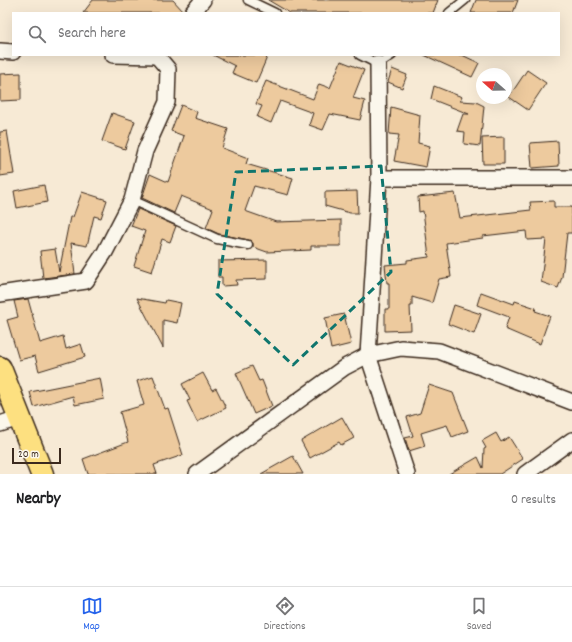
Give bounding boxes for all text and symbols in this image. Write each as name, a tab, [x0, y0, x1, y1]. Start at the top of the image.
search box	[12, 12, 560, 56]
icon: search	[26, 23, 48, 45]
text: Search here	[58, 23, 126, 45]
north arrow	[476, 68, 512, 104]
scale bar	[12, 446, 61, 465]
text: 20 m	[18, 447, 39, 463]
text: Nearby	[16, 488, 60, 512]
text: 0 results	[511, 491, 556, 510]
tab: Map	[81, 595, 103, 635]
tab: Directions	[264, 595, 306, 635]
tab: Saved	[467, 595, 491, 635]

